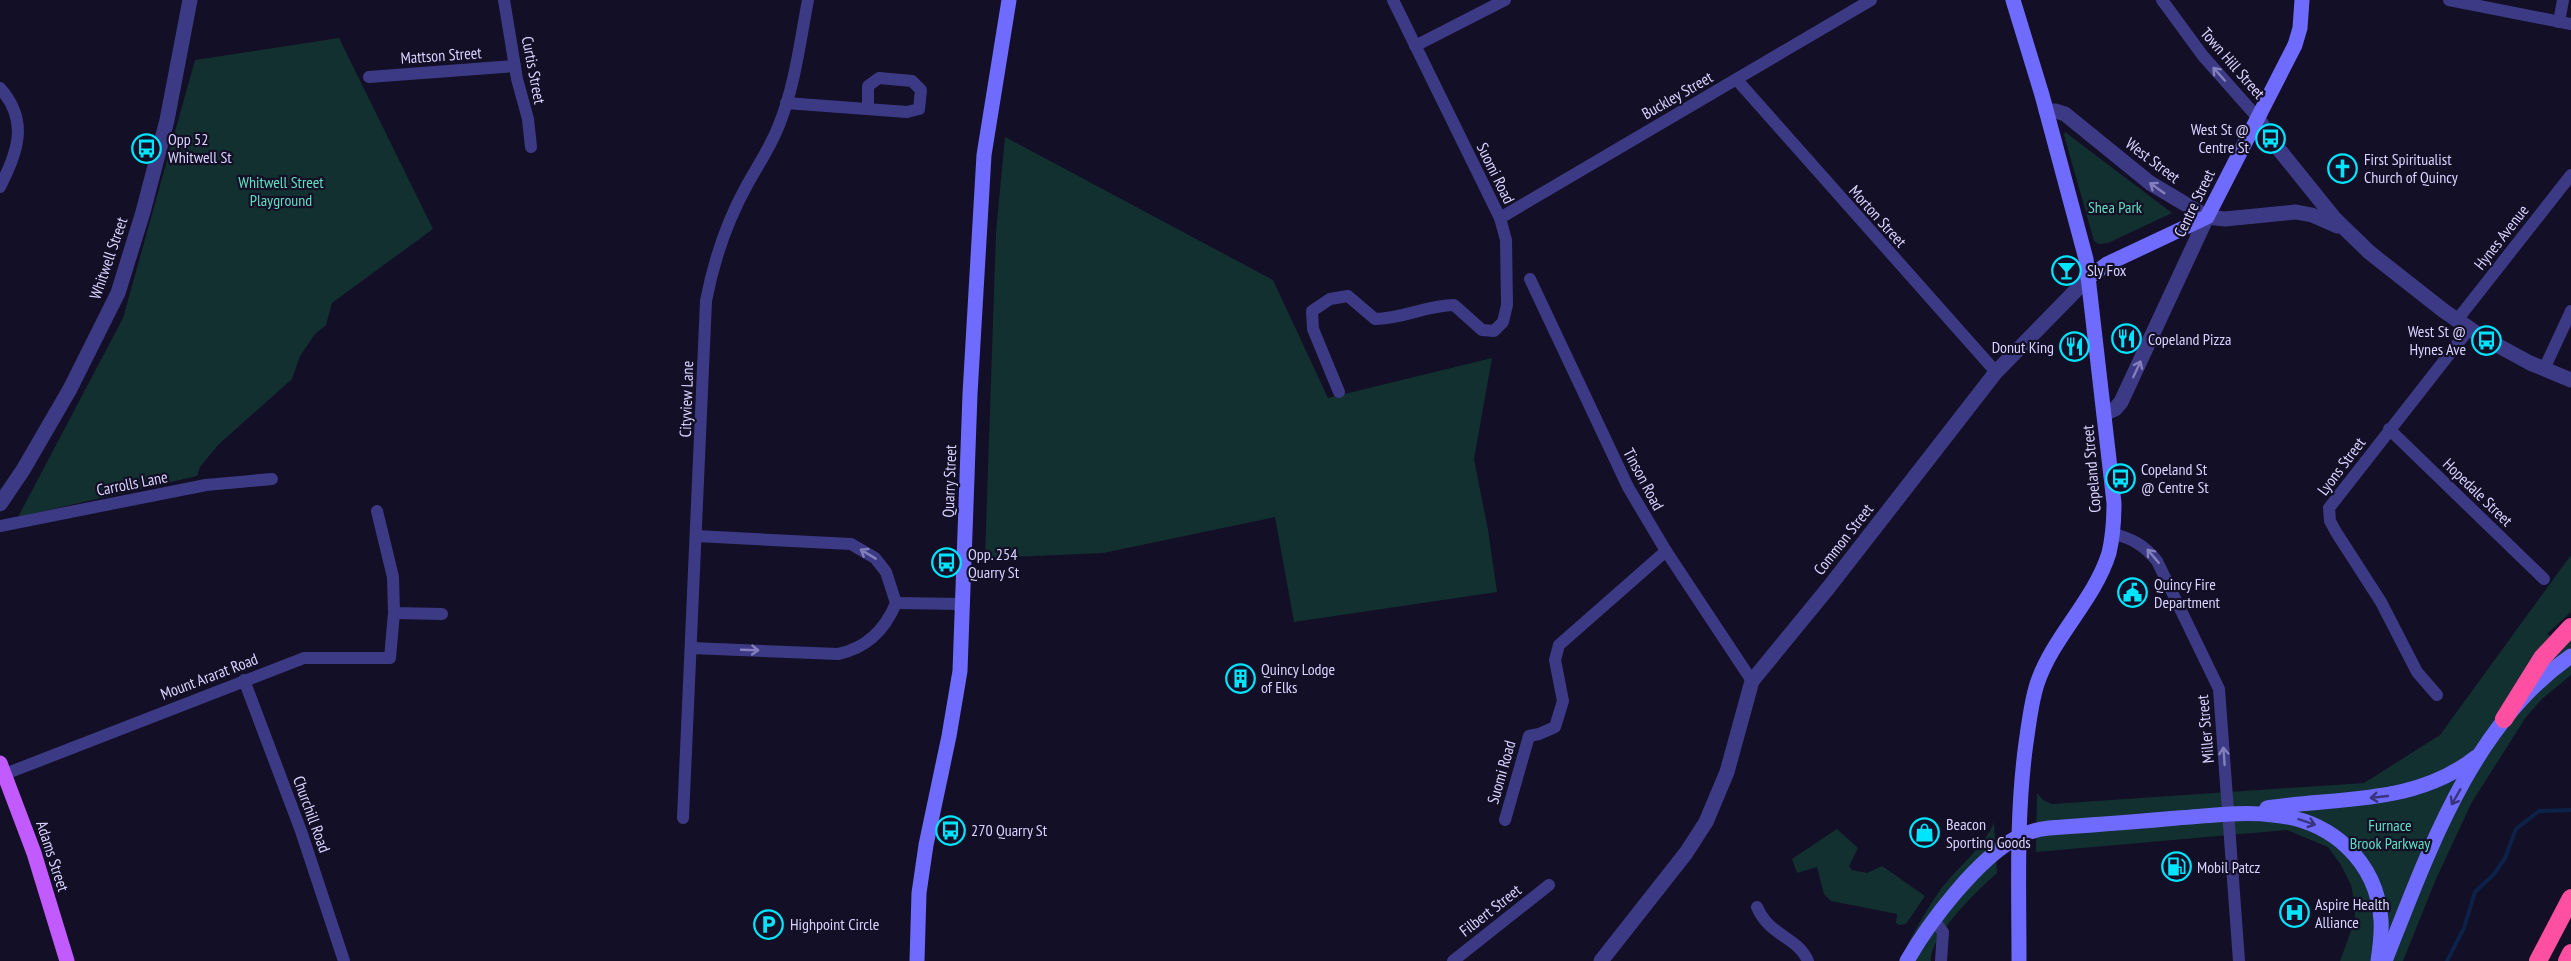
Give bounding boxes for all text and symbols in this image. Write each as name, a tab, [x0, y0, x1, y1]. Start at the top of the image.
street label: Town Hill Street	[2197, 23, 2270, 103]
street label: Curtis Street	[518, 34, 550, 106]
street label: Mattson Street	[400, 42, 483, 68]
street label: Buckley Street	[1638, 66, 1717, 123]
one-way arrow	[2212, 67, 2226, 82]
place label: West St @ Centre St	[2191, 119, 2250, 157]
bus stop icon: West St @ Centre St	[2254, 122, 2286, 154]
place label: Opp 52 Whitwell St	[168, 129, 232, 167]
bus stop icon: Opp 52 Whitwell St	[131, 132, 163, 164]
street label: West Street	[2122, 133, 2185, 187]
street label: Suomi Road	[1473, 139, 1519, 207]
place label: First Spiritualist Church of Quincy	[2364, 149, 2458, 187]
church icon: First Spiritualist Church of Quincy	[2327, 152, 2359, 184]
street label: Centre Street	[2169, 166, 2219, 240]
park label: Whitwell Street Playground	[238, 172, 324, 210]
street label: Morton Street	[1845, 181, 1911, 252]
one-way arrow	[2149, 182, 2165, 194]
park label: Shea Park	[2088, 197, 2143, 217]
street label: Hynes Avenue	[2469, 200, 2533, 274]
street label: Whitwell Street	[85, 214, 132, 302]
bar icon: Sly Fox	[2050, 254, 2082, 286]
place label: Sly Fox	[2087, 260, 2127, 280]
place label: West St @ Hynes Ave	[2408, 321, 2466, 359]
restaurant icon: Copeland Pizza	[2111, 323, 2143, 355]
bus stop icon: West St @ Hynes Ave	[2471, 324, 2503, 356]
place label: Copeland Pizza	[2148, 329, 2231, 349]
restaurant icon: Donut King	[2059, 331, 2091, 363]
place label: Donut King	[1992, 337, 2054, 357]
street label: Cityview Lane	[675, 360, 697, 438]
one-way arrow	[2131, 360, 2143, 378]
street label: Copeland Street	[2077, 424, 2105, 514]
street label: Lyons Street	[2313, 433, 2370, 499]
street label: Quarry Street	[938, 444, 960, 518]
street label: Tinson Road	[1619, 444, 1669, 514]
street label: Hopedale Street	[2439, 454, 2517, 531]
place label: Copeland St @ Centre St	[2141, 459, 2209, 497]
bus stop icon: Copeland St @ Centre St	[2104, 462, 2136, 494]
street label: Carrolls Lane	[95, 466, 169, 500]
street label: Common Street	[1809, 499, 1877, 579]
place label: Opp. 254 Quarry St	[968, 544, 1020, 582]
bus stop icon: Opp. 254 Quarry St	[931, 547, 963, 579]
one-way arrow	[860, 548, 877, 560]
one-way arrow	[2146, 549, 2159, 565]
place label: Quincy Fire Department	[2154, 574, 2221, 612]
public building icon: Quincy Fire Department	[2117, 577, 2149, 609]
one-way arrow	[739, 645, 759, 656]
street label: Mount Ararat Road	[157, 648, 261, 704]
place label: Quincy Lodge of Elks	[1261, 659, 1335, 697]
building icon: Quincy Lodge of Elks	[1224, 662, 1256, 694]
street label: Miller Street	[2192, 693, 2218, 764]
street label: Suomi Road	[1482, 738, 1520, 806]
one-way arrow	[2219, 747, 2230, 767]
street label: Churchill Road	[289, 773, 335, 855]
one-way arrow	[2450, 788, 2462, 805]
one-way arrow	[2369, 792, 2389, 803]
bus stop icon: 270 Quarry St	[934, 814, 966, 846]
place label: Beacon Sporting Goods	[1946, 814, 2031, 852]
park label: Furnace Brook Parkway	[2350, 815, 2430, 853]
shop icon: Beacon Sporting Goods	[1909, 817, 1941, 849]
one-way arrow	[2297, 817, 2316, 828]
street label: Adams Street	[32, 818, 74, 894]
place label: 270 Quarry St	[971, 820, 1048, 840]
fuel station icon: Mobil Patcz	[2160, 851, 2192, 883]
place label: Mobil Patcz	[2197, 857, 2261, 877]
street label: Filbert Street	[1455, 879, 1525, 940]
place label: Aspire Health Alliance	[2315, 894, 2390, 932]
hospital icon: Aspire Health Alliance	[2278, 897, 2310, 929]
parking icon: Highpoint Circle	[753, 908, 785, 940]
place label: Highpoint Circle	[790, 914, 879, 934]

